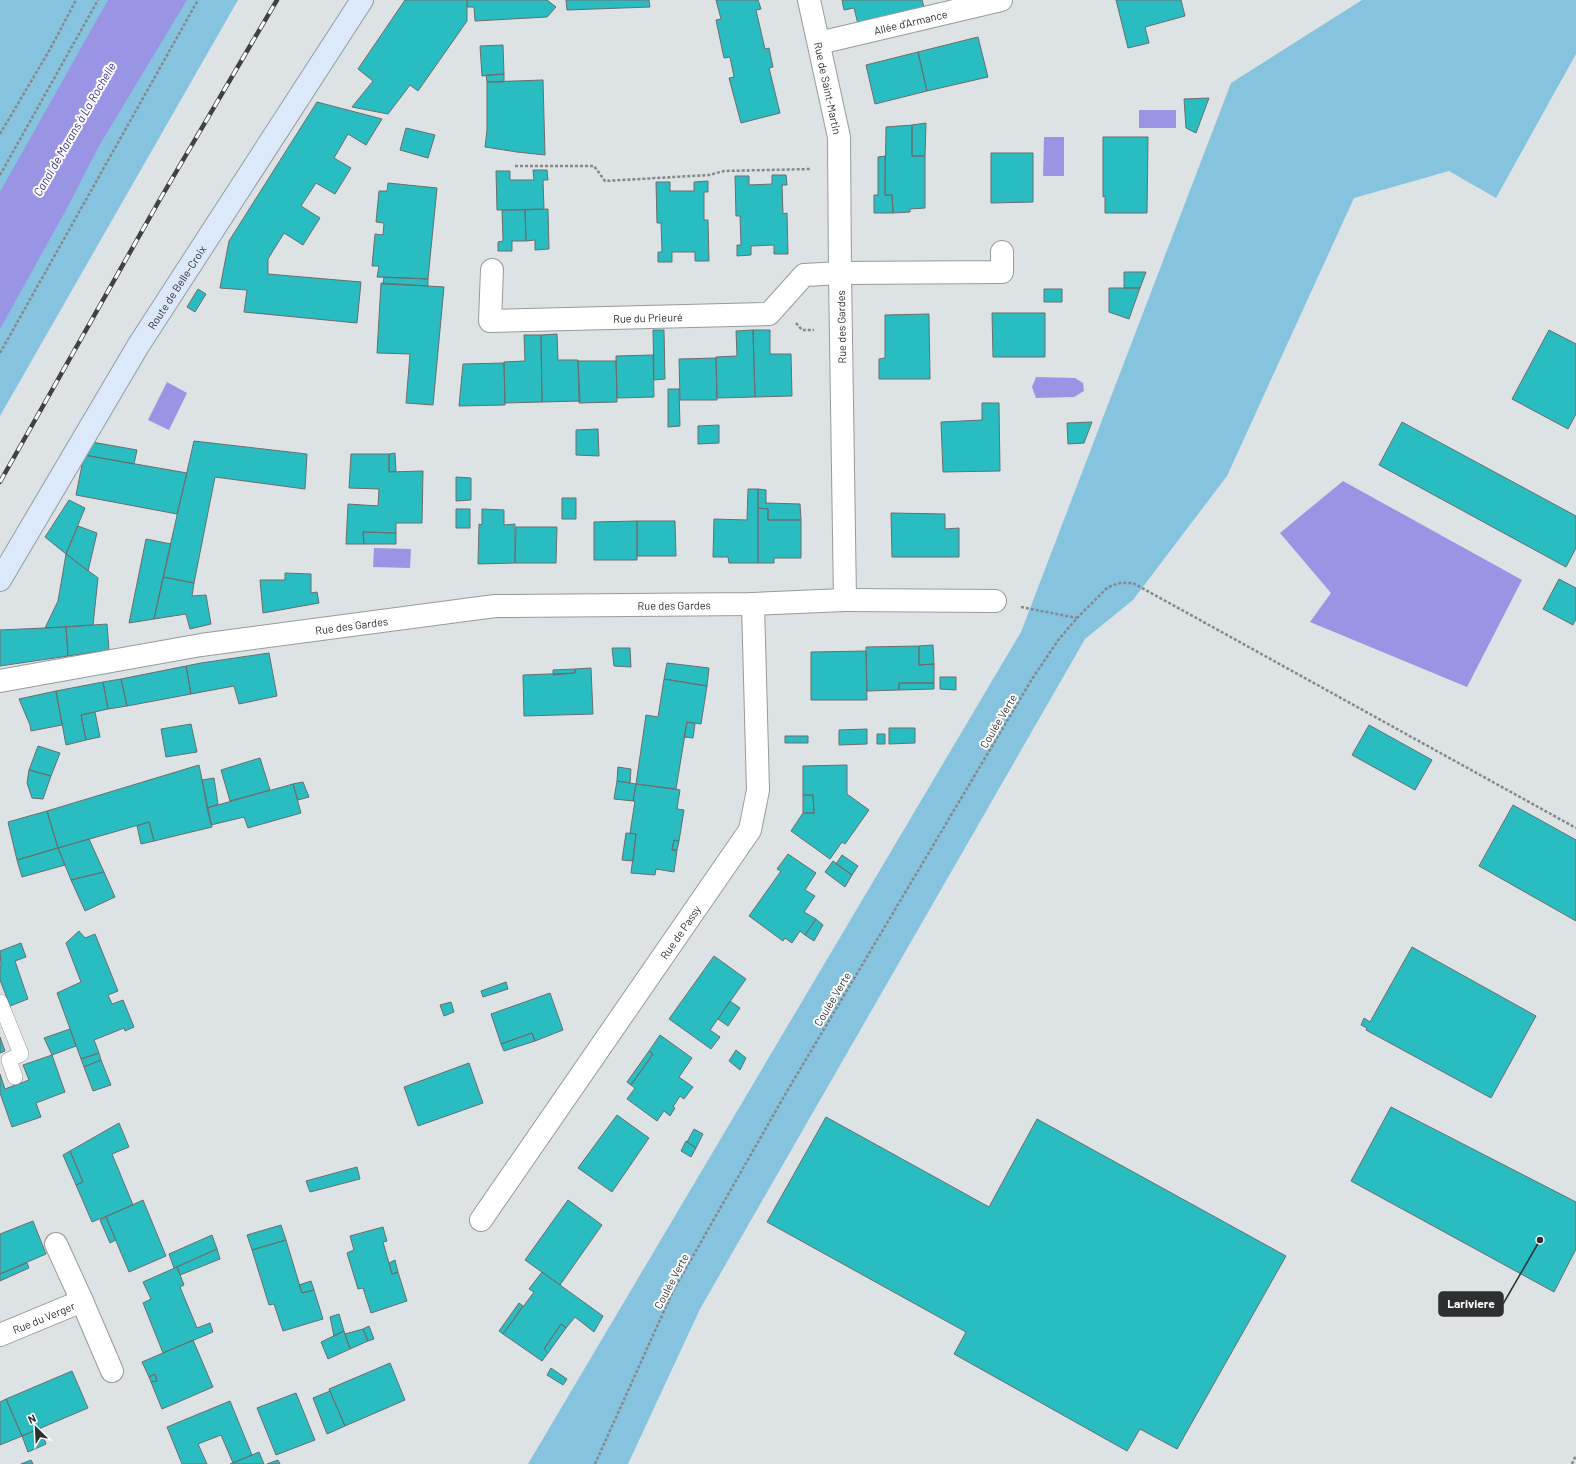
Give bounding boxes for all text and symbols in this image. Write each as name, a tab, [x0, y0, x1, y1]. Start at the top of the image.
street label: Allée d'Armance	[872, 6, 949, 36]
street label: Rue de Saint-Martin	[812, 41, 844, 135]
water label: Canal de Marans à La Rochelle	[30, 60, 118, 198]
street label: Route de Belle-Croix	[144, 243, 208, 331]
street label: Rue des Gardes	[834, 290, 848, 364]
street label: Rue du Prieuré	[613, 310, 683, 324]
street label: Rue des Gardes	[638, 598, 711, 611]
street label: Rue des Gardes	[314, 614, 389, 636]
street label: Coulée Verte	[977, 692, 1019, 750]
street label: Rue de Passy	[657, 903, 703, 961]
street label: Coulée Verte	[811, 970, 853, 1028]
street label: Coulée Verte	[651, 1251, 691, 1311]
callout: Lariviere	[1439, 1292, 1503, 1316]
text: Lariviere	[1447, 1296, 1495, 1310]
street label: Rue du Verger	[10, 1298, 77, 1336]
north arrow	[16, 1408, 56, 1448]
text: N	[26, 1411, 38, 1426]

